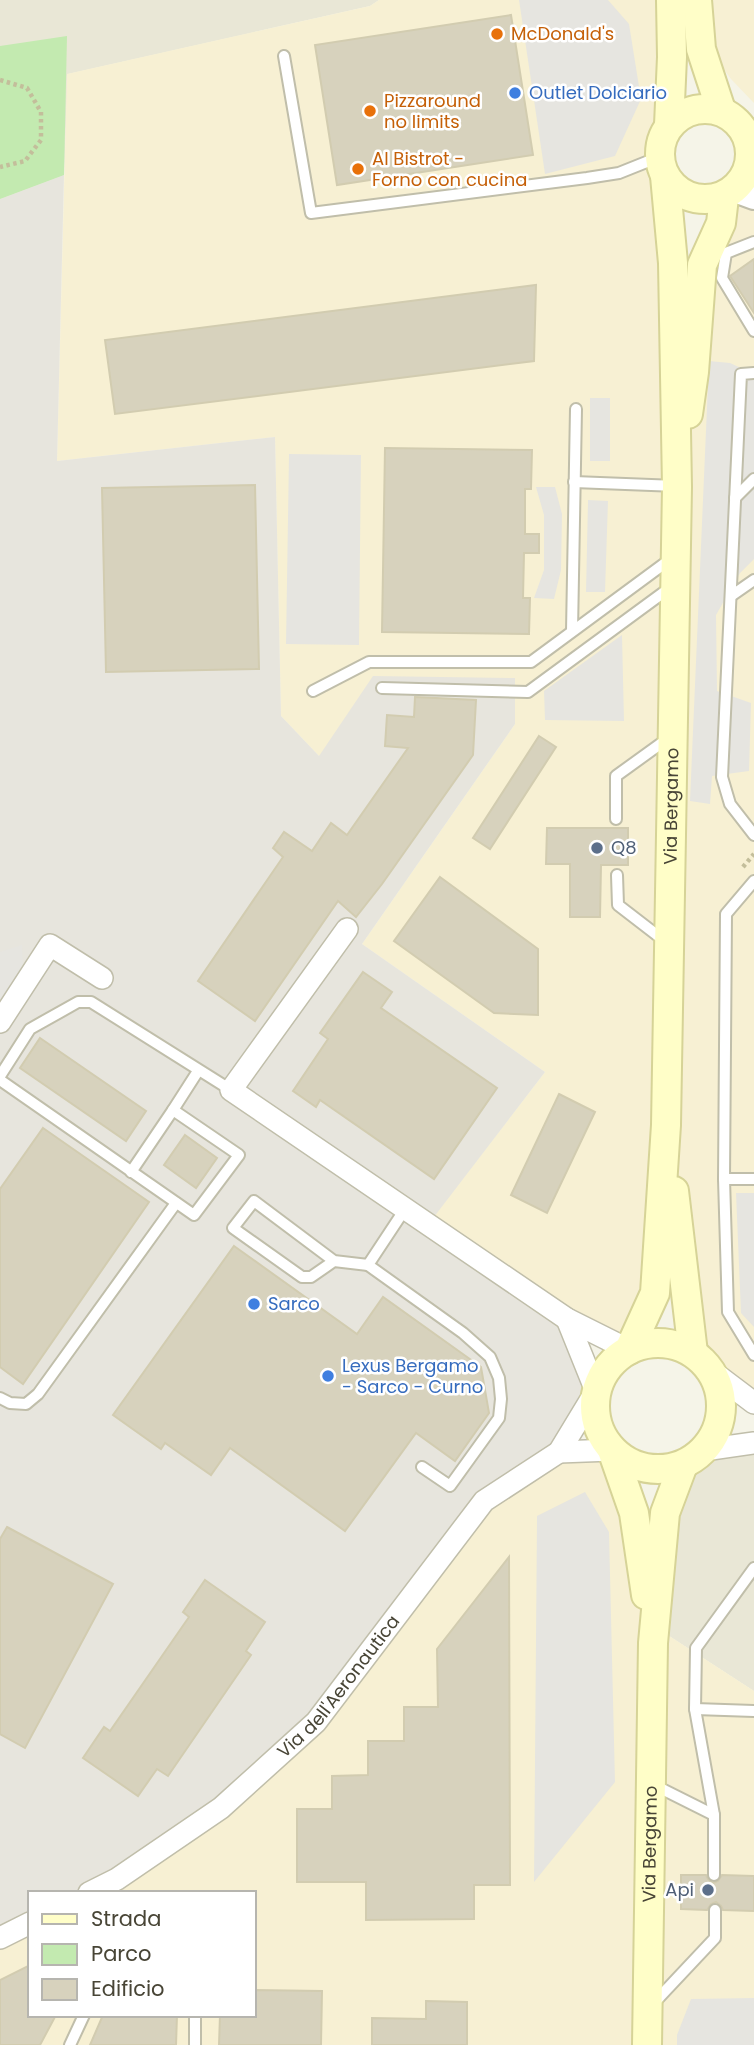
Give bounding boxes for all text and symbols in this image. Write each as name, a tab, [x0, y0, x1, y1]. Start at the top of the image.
place label: McDonald's	[511, 21, 614, 46]
marker: McDonald's	[489, 26, 505, 42]
place label: Outlet Dolciario	[529, 80, 667, 105]
marker: Outlet Dolciario	[507, 85, 523, 101]
place label: Pizzaround no limits	[384, 88, 481, 134]
marker: Pizzaround no limits	[362, 103, 378, 119]
place label: Al Bistrot - Forno con cucina	[372, 146, 527, 192]
marker: Al Bistrot - Forno con cucina	[350, 161, 366, 177]
street label: Via Bergamo	[657, 747, 685, 865]
place label: Q8	[611, 835, 637, 860]
marker: Q8	[589, 840, 605, 856]
place label: Sarco	[268, 1291, 320, 1316]
marker: Sarco	[246, 1296, 262, 1312]
place label: Lexus Bergamo - Sarco - Curno	[342, 1353, 483, 1399]
marker: Lexus Bergamo - Sarco - Curno	[320, 1368, 336, 1384]
street label: Via dell'Aeronautica	[272, 1610, 405, 1763]
street label: Via Bergamo	[636, 1785, 663, 1903]
place label: Api	[665, 1877, 694, 1902]
marker: Api	[700, 1882, 716, 1898]
legend	[28, 1891, 256, 2017]
text: Strada	[91, 1904, 161, 1933]
text: Parco	[91, 1939, 151, 1968]
text: Edificio	[91, 1974, 165, 2003]

